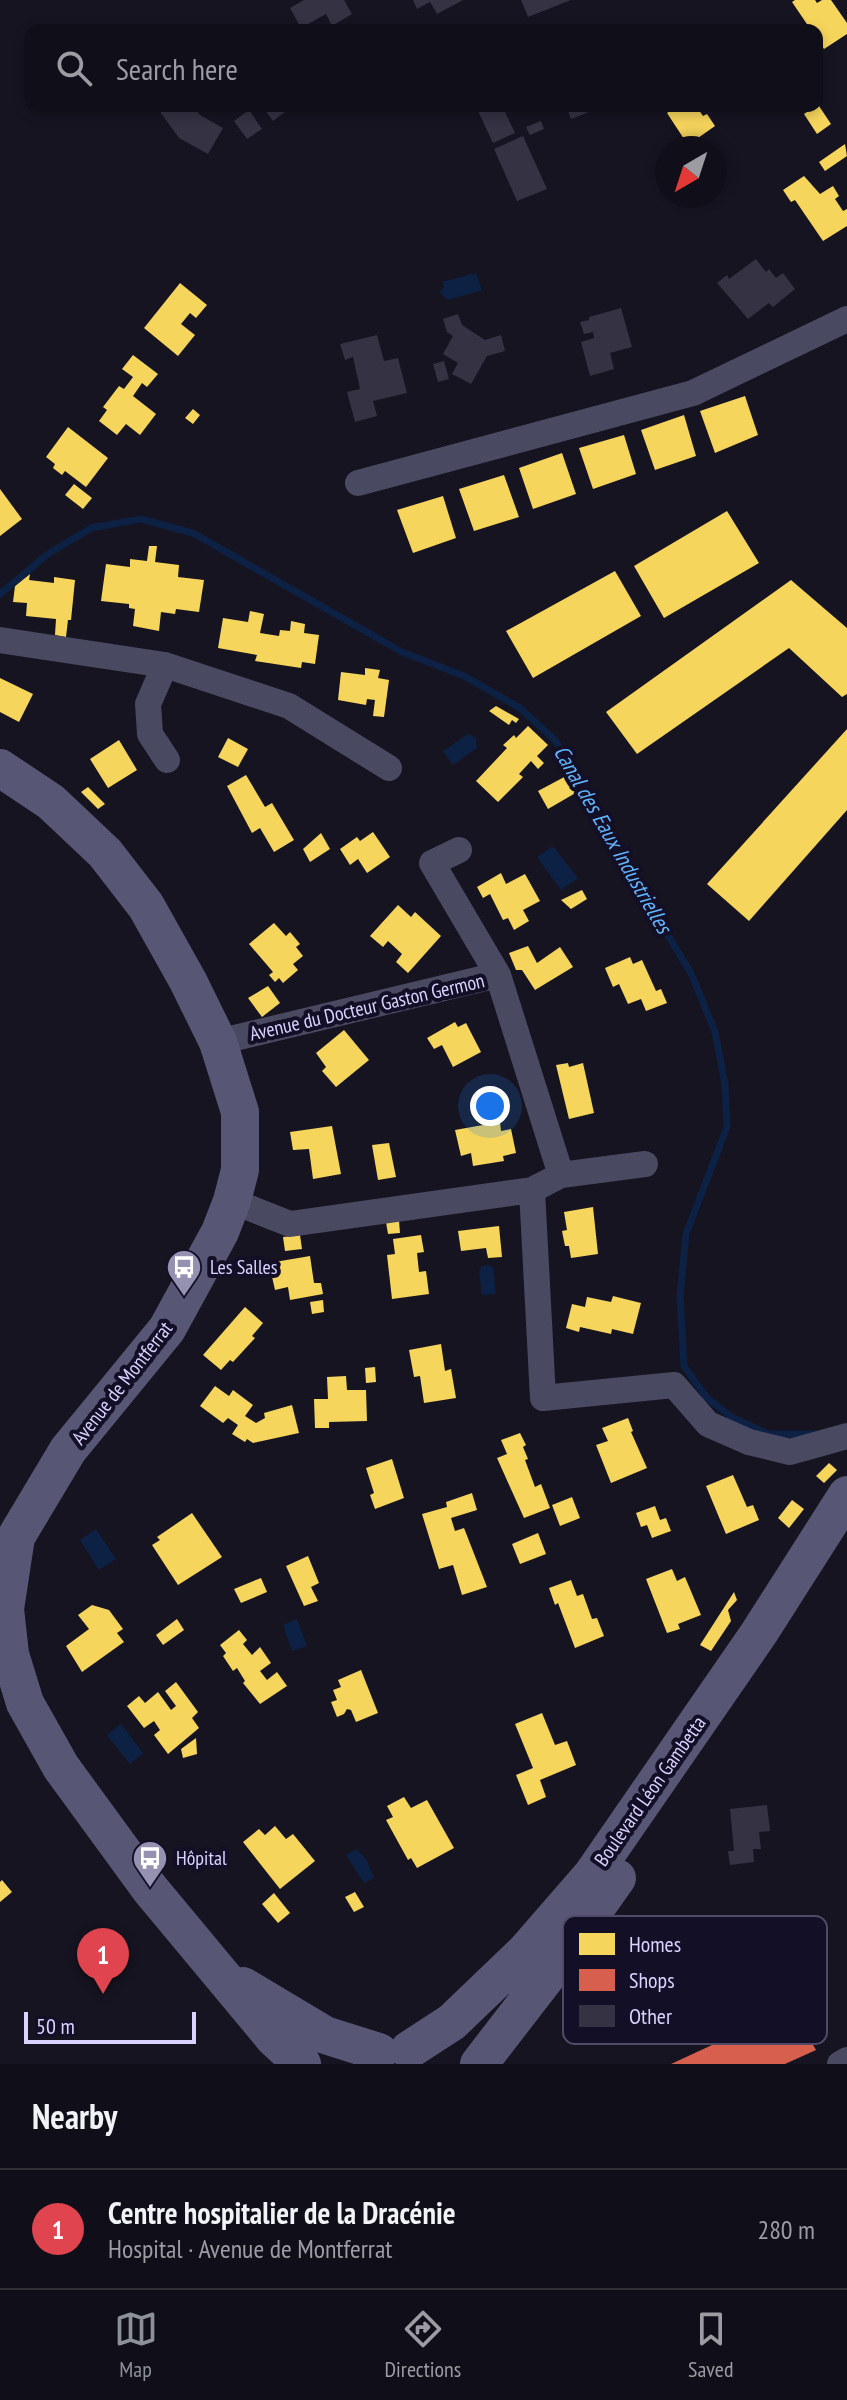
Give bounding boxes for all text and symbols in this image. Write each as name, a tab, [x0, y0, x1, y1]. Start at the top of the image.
search box	[24, 24, 823, 112]
icon: search	[52, 46, 96, 90]
text: Search here	[116, 49, 238, 88]
north arrow	[655, 136, 727, 208]
water label: Canal des Eaux Industrielles	[548, 740, 680, 940]
street label: Avenue du Docteur Gaston Germon	[247, 967, 487, 1047]
your location	[470, 1086, 510, 1126]
bus stop icon: Les Salles	[165, 1248, 203, 1298]
place label: Les Salles	[210, 1254, 278, 1280]
street label: Avenue de Montferrat	[66, 1316, 179, 1450]
street label: Boulevard Léon Gambetta	[588, 1711, 712, 1871]
bus stop icon: Hôpital	[131, 1839, 169, 1889]
place label: Hôpital	[176, 1845, 227, 1871]
legend	[563, 1916, 827, 2044]
pin: 1	[77, 1928, 129, 1994]
text: Homes	[629, 1930, 681, 1958]
text: Shops	[629, 1966, 675, 1994]
text: Other	[629, 2002, 672, 2030]
scale bar	[24, 2008, 196, 2044]
text: 50 m	[36, 2012, 75, 2040]
text: Nearby	[32, 2094, 117, 2138]
text: Centre hospitalier de la Dracénie	[108, 2193, 456, 2232]
text: 1	[52, 2213, 64, 2246]
text: 280 m	[757, 2213, 815, 2246]
text: Hospital · Avenue de Montferrat	[108, 2232, 393, 2265]
tab: Map	[114, 2307, 158, 2383]
tab: Directions	[385, 2307, 461, 2383]
tab: Saved	[688, 2307, 733, 2383]

